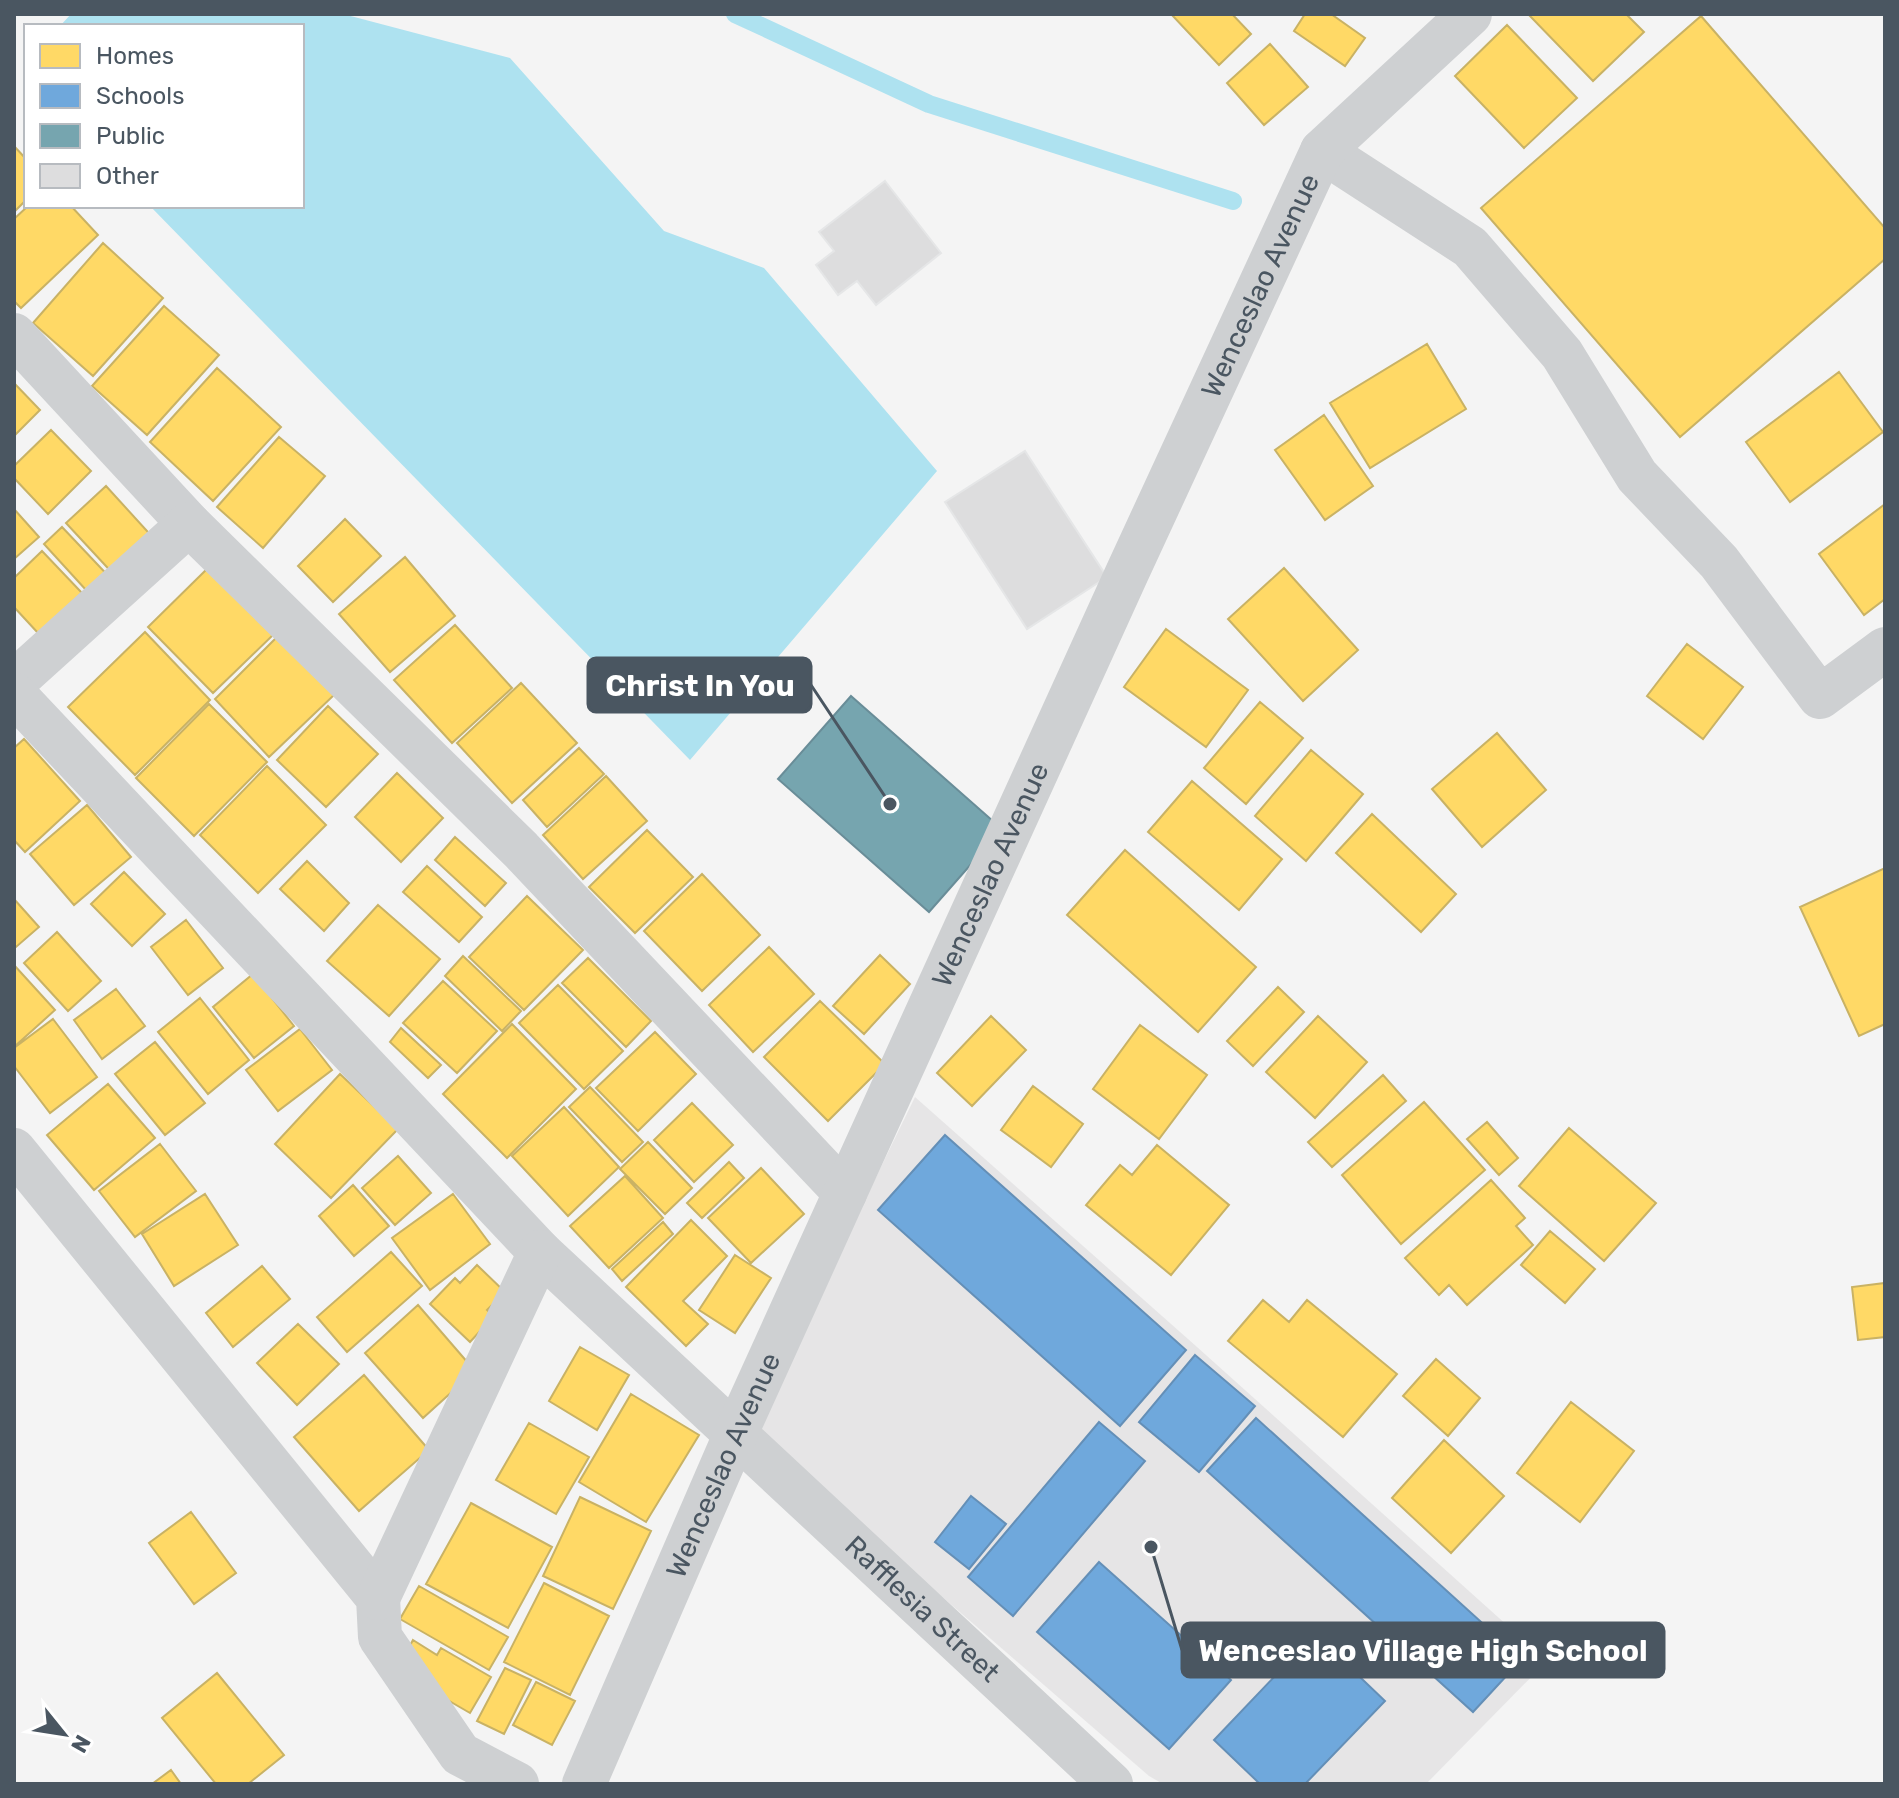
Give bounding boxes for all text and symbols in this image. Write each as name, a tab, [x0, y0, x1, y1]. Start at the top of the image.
legend	[24, 24, 304, 208]
text: Homes	[96, 42, 174, 70]
text: Schools	[96, 82, 184, 110]
text: Public	[96, 122, 165, 150]
text: Other	[96, 162, 159, 190]
street label: Wenceslao Avenue	[1194, 169, 1326, 403]
callout: Christ In You	[588, 658, 811, 712]
text: Christ In You	[605, 668, 795, 704]
street label: Wenceslao Avenue	[925, 757, 1056, 992]
street label: Wenceslao Avenue	[659, 1347, 787, 1583]
street label: Rafflesia Street	[838, 1529, 1007, 1689]
callout: Wenceslao Village High School	[1182, 1623, 1664, 1677]
text: Wenceslao Village High School	[1198, 1633, 1648, 1669]
north arrow	[24, 1694, 104, 1774]
text: N	[65, 1730, 97, 1757]

